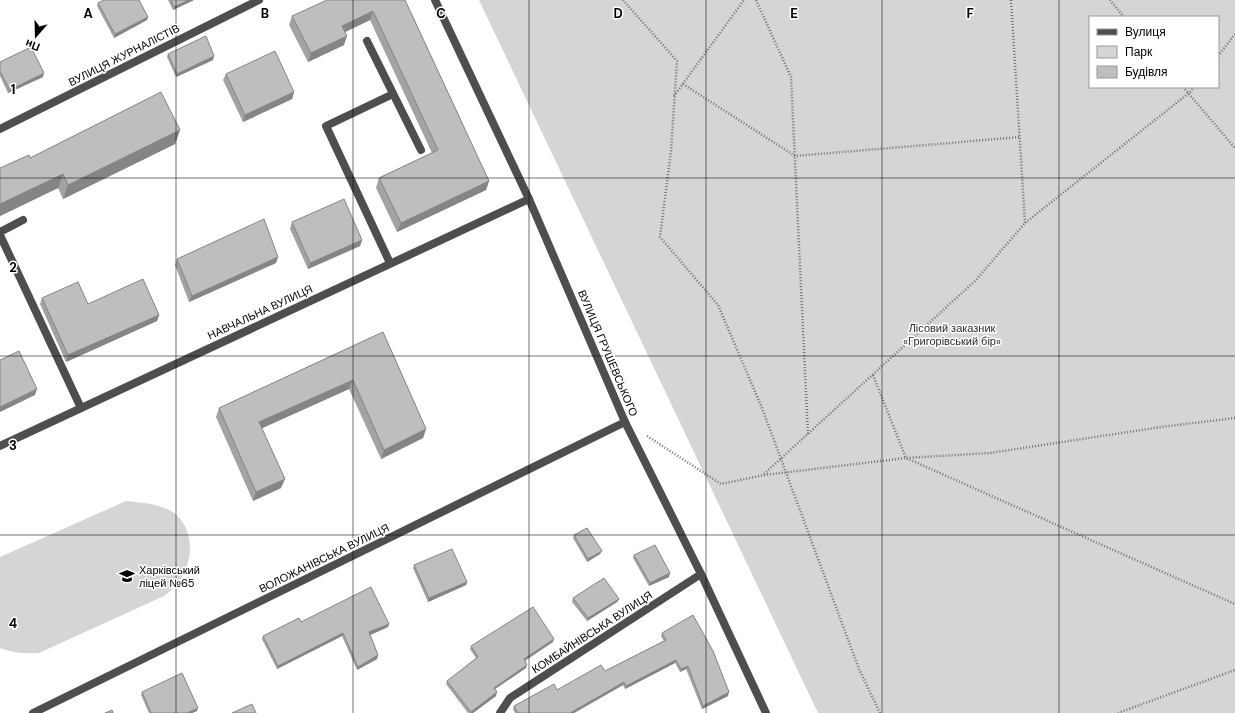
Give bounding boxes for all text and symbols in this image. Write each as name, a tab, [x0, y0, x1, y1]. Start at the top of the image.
text: A	[83, 5, 93, 22]
text: B	[261, 5, 269, 22]
text: C	[436, 5, 446, 22]
text: D	[613, 5, 623, 22]
text: E	[790, 5, 798, 22]
text: F	[966, 5, 974, 22]
north arrow	[16, 16, 56, 56]
legend	[1089, 16, 1219, 88]
street label: ВУЛИЦЯ ЖУРНАЛІСТІВ	[66, 21, 182, 89]
text: Вулиця	[1125, 24, 1166, 40]
text: Пн	[23, 36, 42, 54]
text: Парк	[1125, 44, 1153, 60]
text: Будівля	[1125, 64, 1167, 80]
text: 1	[11, 81, 15, 98]
text: 2	[9, 259, 17, 276]
street label: НАВЧАЛЬНА ВУЛИЦЯ	[205, 281, 315, 343]
street label: ВУЛИЦЯ ГРУШЕВСЬКОГО	[575, 288, 641, 419]
park label: Лісовий заказник «Григорівський бір»	[903, 321, 1001, 348]
text: 3	[9, 437, 17, 454]
street label: ВОЛОЖАНІВСЬКА ВУЛИЦЯ	[257, 520, 391, 596]
place label: Харківський ліцей №65	[139, 563, 200, 590]
school or university icon: Харківський ліцей №65	[118, 567, 136, 585]
street label: КОМБАЙНІВСЬКА ВУЛИЦЯ	[529, 588, 655, 676]
text: 4	[9, 615, 17, 632]

